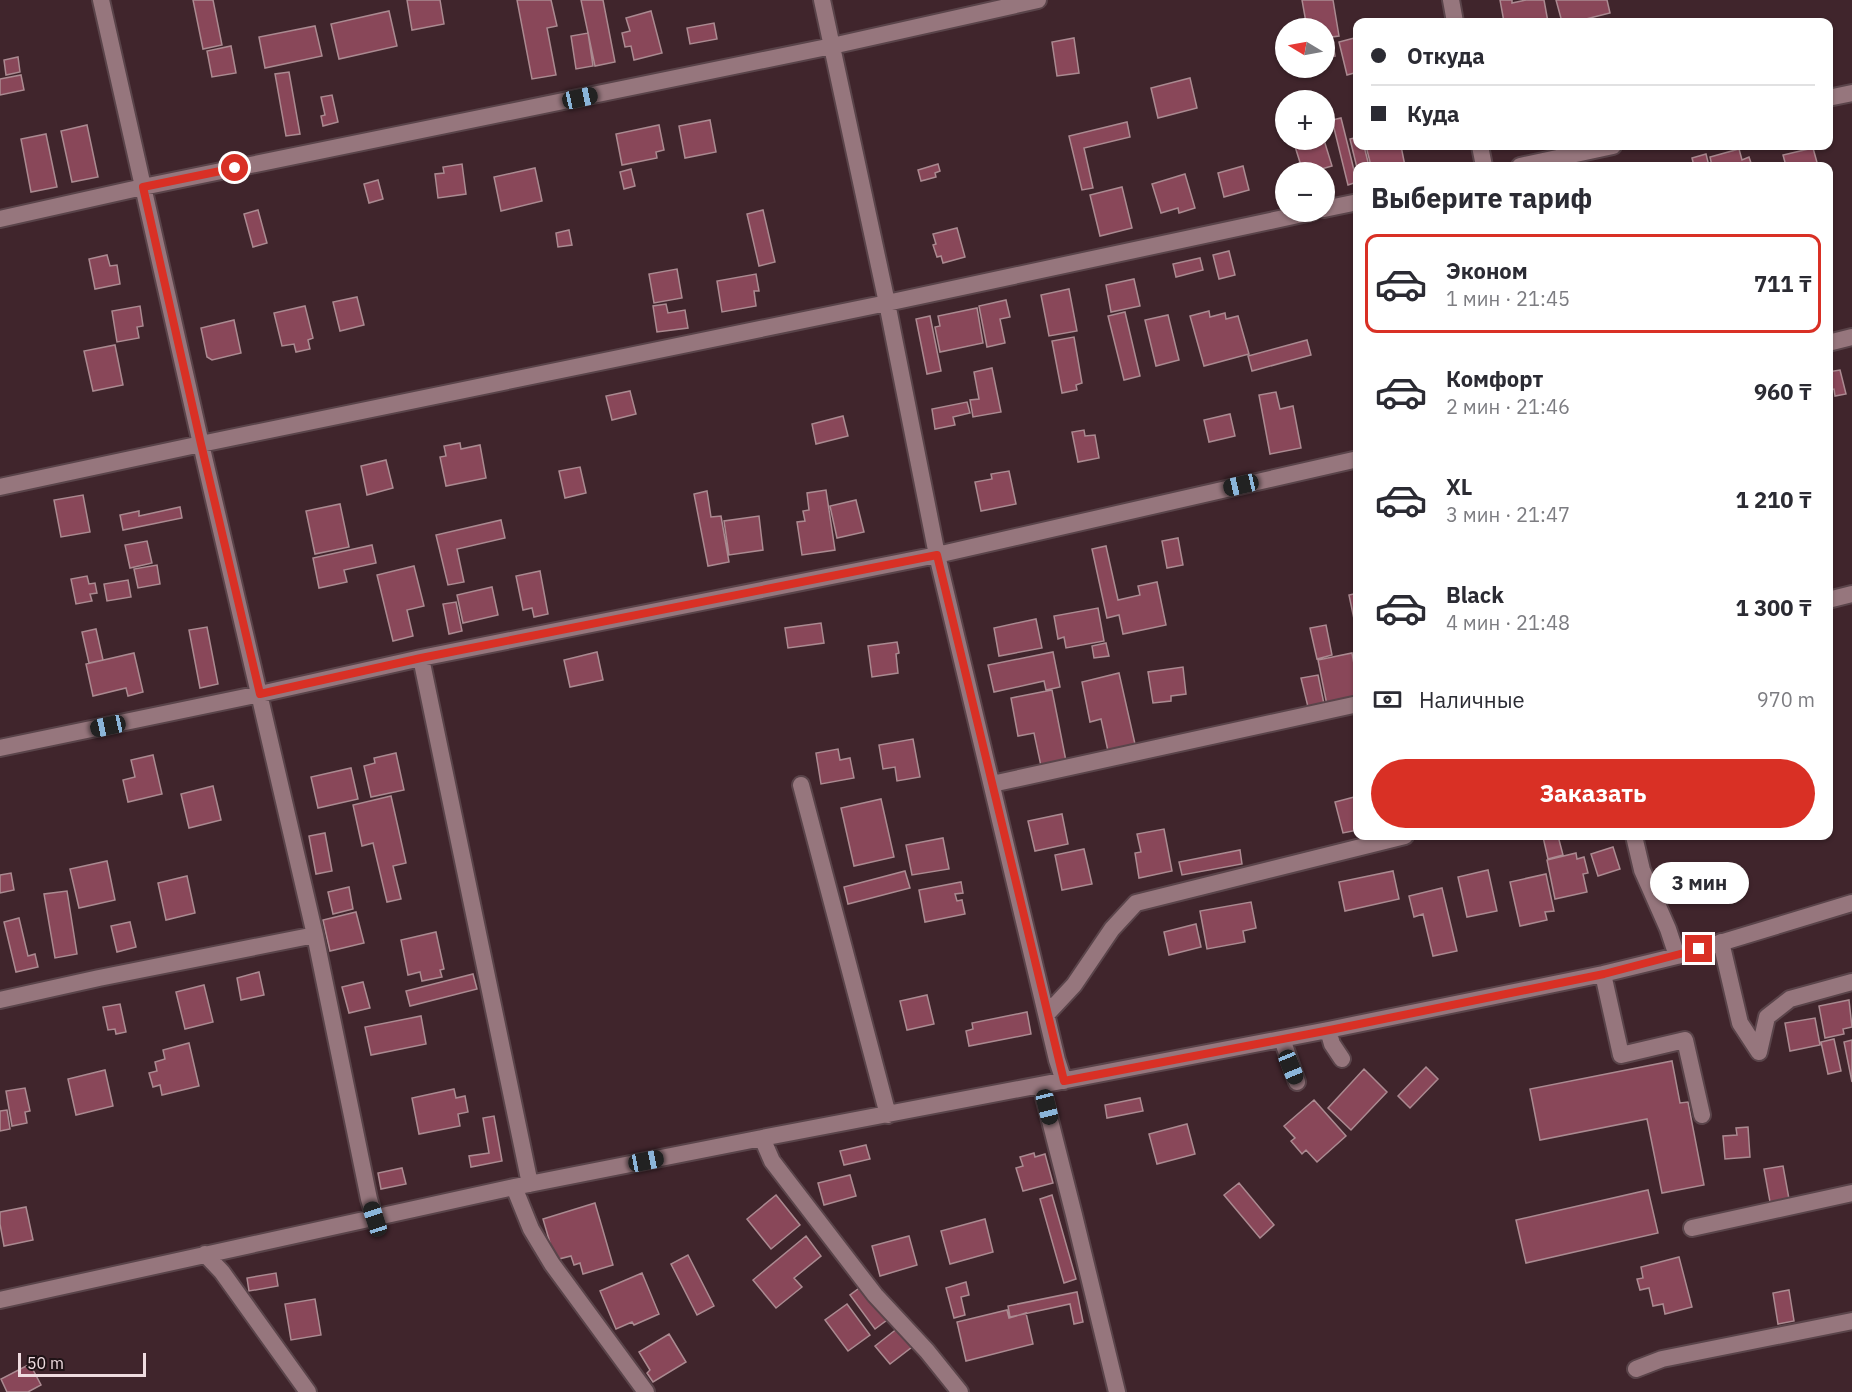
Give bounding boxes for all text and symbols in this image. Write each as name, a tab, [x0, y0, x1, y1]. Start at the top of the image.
north arrow	[1275, 18, 1335, 78]
map controls	[1275, 18, 1335, 222]
text: Откуда	[1407, 41, 1485, 70]
car	[561, 85, 599, 111]
button: +	[1275, 90, 1335, 150]
text: Куда	[1407, 99, 1460, 128]
route start	[221, 154, 248, 181]
button: −	[1275, 162, 1335, 222]
text: Выберите тариф	[1371, 180, 1592, 215]
text: Эконом	[1446, 256, 1528, 285]
icon: car	[1374, 257, 1428, 311]
text: 711 ₸	[1754, 269, 1812, 298]
text: 1 мин · 21:45	[1446, 285, 1570, 312]
text: Комфорт	[1446, 364, 1543, 393]
icon: car	[1374, 365, 1428, 419]
text: 960 ₸	[1754, 377, 1812, 406]
text: 2 мин · 21:46	[1446, 393, 1570, 420]
car	[1221, 472, 1261, 498]
text: XL	[1446, 472, 1472, 501]
icon: car	[1374, 473, 1428, 527]
text: 1 210 ₸	[1736, 485, 1812, 514]
text: 3 мин · 21:47	[1446, 501, 1570, 528]
text: Black	[1446, 580, 1504, 609]
icon: car	[1374, 581, 1428, 635]
text: 1 300 ₸	[1736, 593, 1812, 622]
text: 4 мин · 21:48	[1446, 609, 1570, 636]
icon: cash	[1371, 683, 1404, 716]
text: Наличные	[1419, 685, 1525, 714]
text: 970 m	[1757, 686, 1815, 713]
car	[89, 713, 127, 739]
button: Заказать	[1371, 759, 1815, 828]
callout: 3 мин	[1650, 862, 1748, 904]
text: 3 мин	[1672, 869, 1727, 896]
route end	[1685, 935, 1712, 962]
car	[1276, 1047, 1306, 1087]
car	[1034, 1087, 1060, 1127]
car	[627, 1149, 665, 1173]
car	[361, 1199, 389, 1239]
scale bar	[18, 1350, 146, 1378]
text: 50 m	[27, 1353, 64, 1373]

